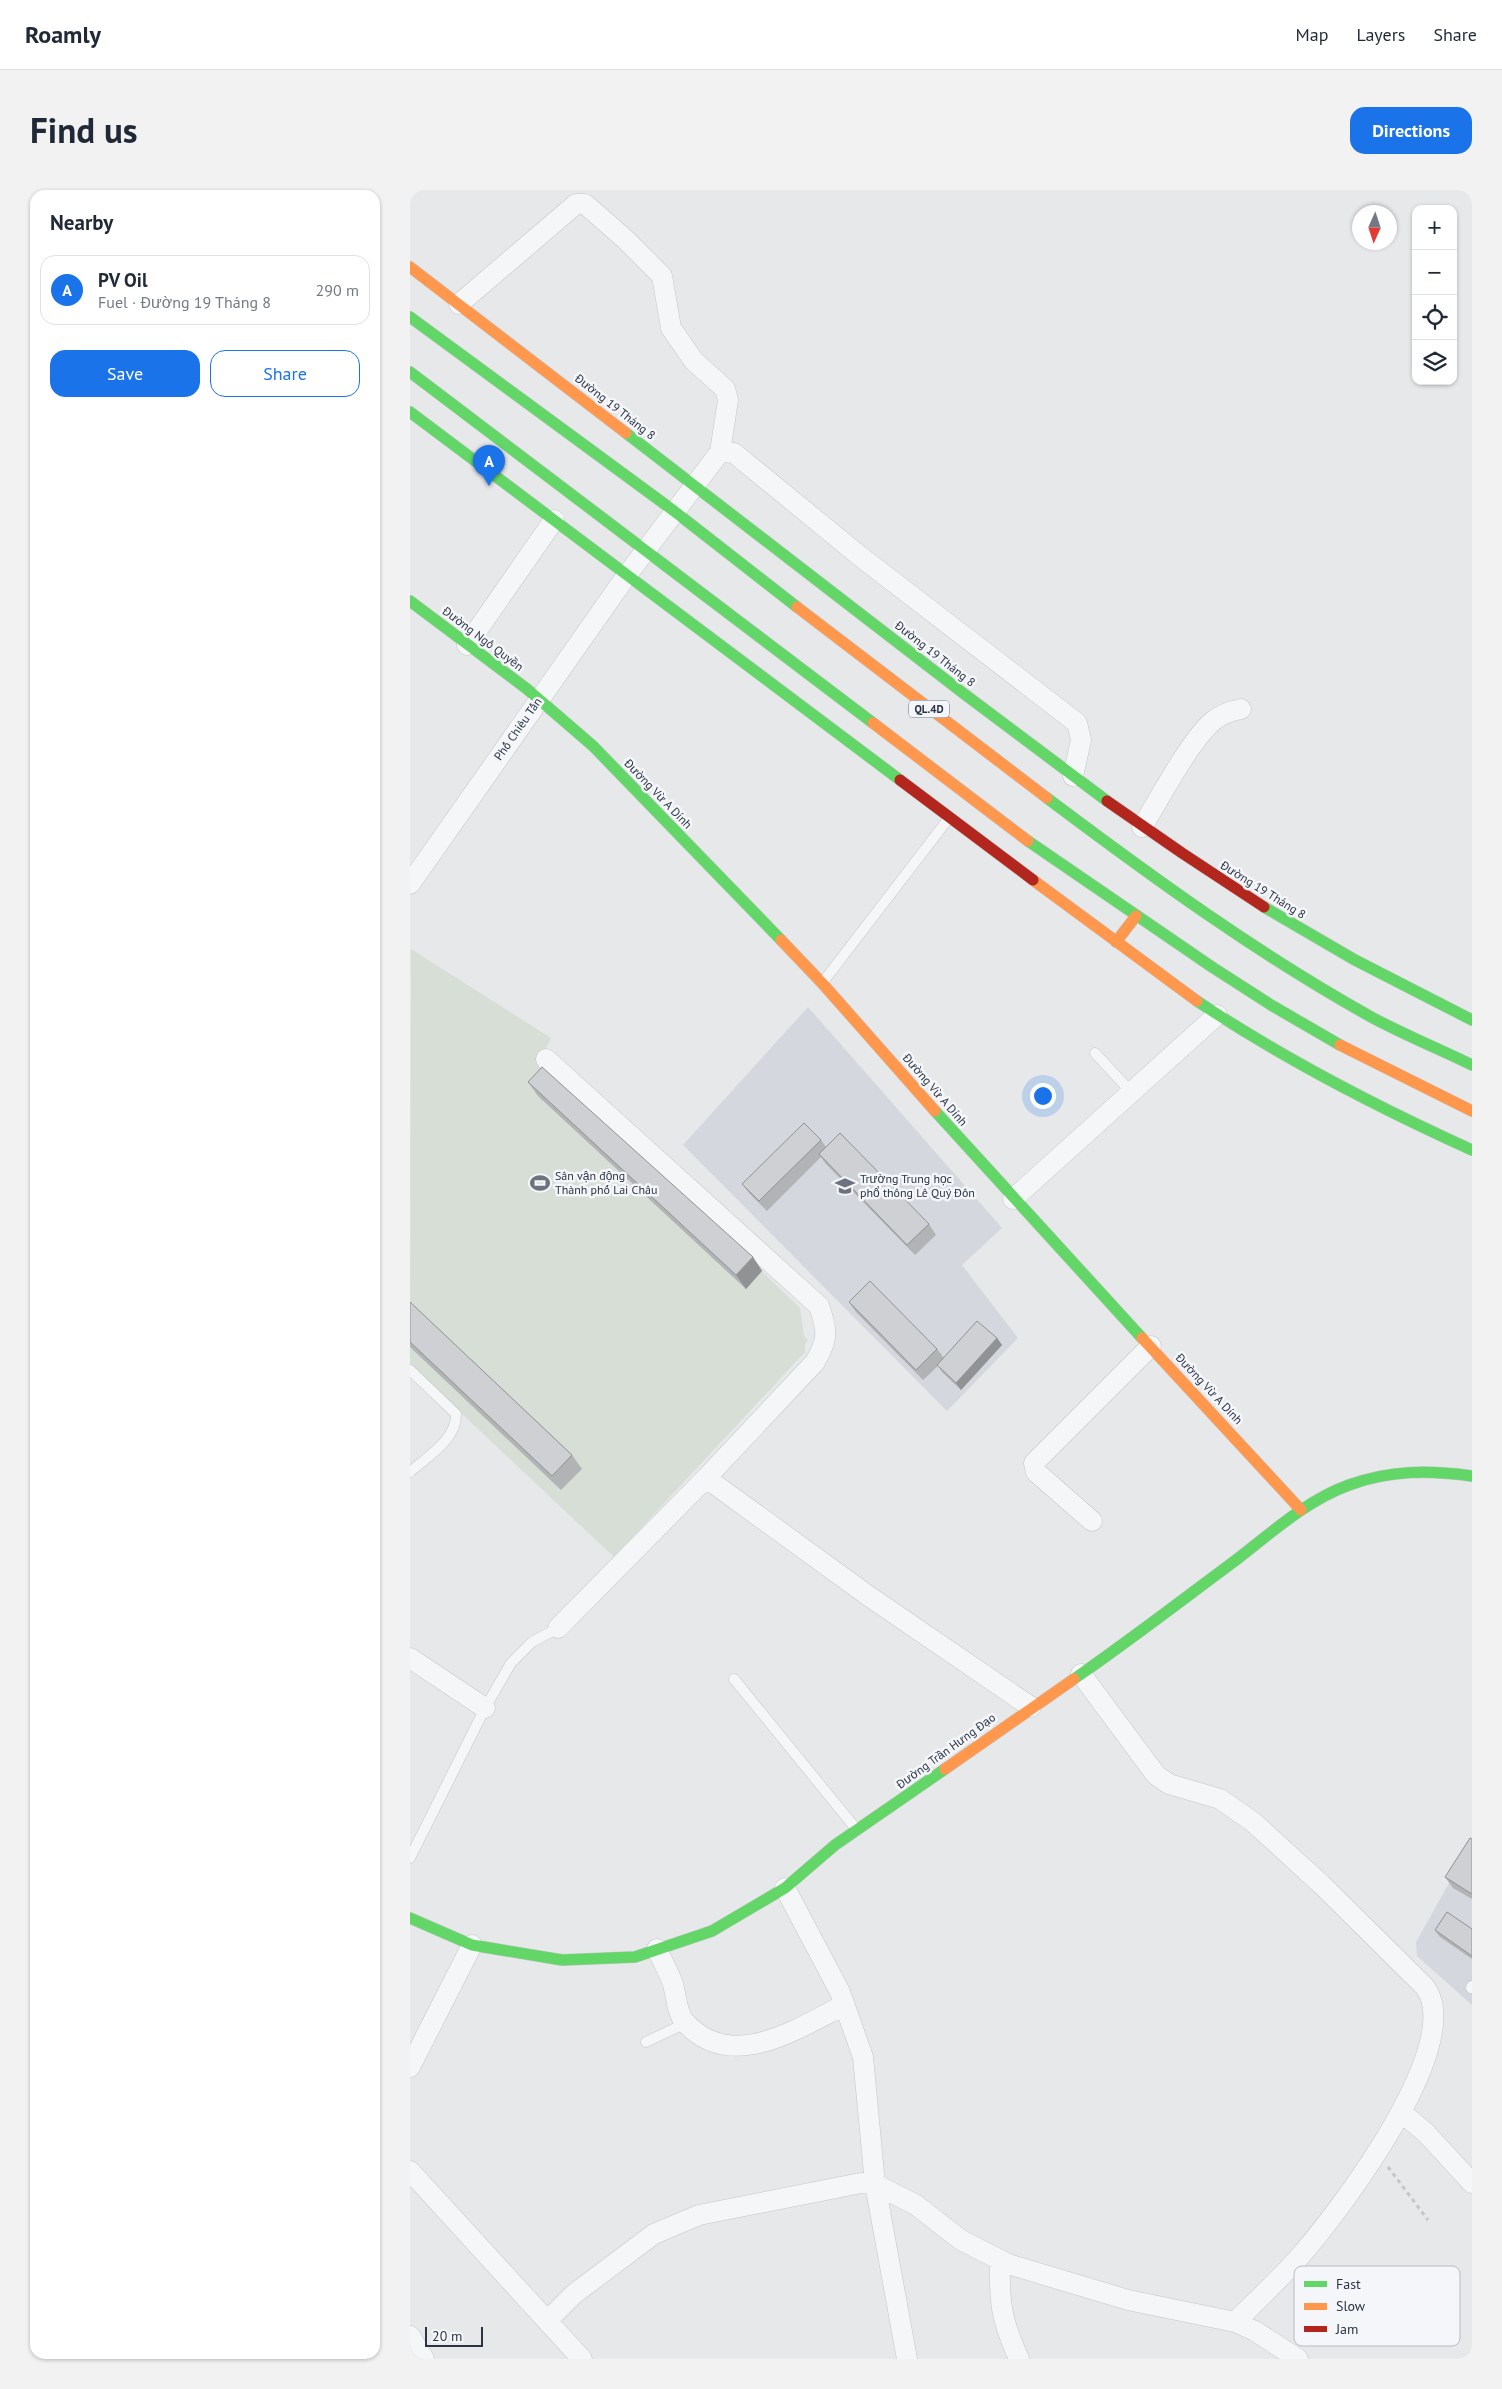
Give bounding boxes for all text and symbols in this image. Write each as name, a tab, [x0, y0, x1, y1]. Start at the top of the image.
text: Roamly	[25, 19, 101, 50]
text: Map	[1296, 23, 1328, 46]
text: Layers	[1356, 23, 1405, 46]
text: Share	[1433, 23, 1477, 46]
text: Find us	[30, 107, 138, 153]
button: Directions	[1350, 107, 1472, 154]
north arrow	[1352, 205, 1397, 250]
map controls	[1412, 205, 1457, 385]
button: +	[1412, 205, 1457, 250]
text: Nearby	[50, 209, 113, 236]
button: −	[1412, 250, 1457, 295]
text: PV Oil	[98, 268, 148, 292]
text: A	[62, 280, 72, 300]
text: 290 m	[316, 280, 359, 300]
text: Fuel · Đường 19 Tháng 8	[98, 292, 271, 312]
button: locate	[1412, 295, 1457, 340]
button: layers	[1412, 340, 1457, 385]
button: Save	[50, 350, 200, 397]
button: Share	[210, 350, 360, 397]
street label: Đường 19 Tháng 8	[571, 370, 658, 443]
pin: A	[473, 445, 505, 486]
street label: Đường Ngô Quyền	[439, 603, 527, 674]
street label: Đường 19 Tháng 8	[891, 617, 978, 690]
street label: Phố Chiêu Tấn	[490, 694, 545, 763]
road number: QL.4D	[909, 700, 949, 718]
street label: Đường Vừ A Dính	[621, 755, 695, 832]
street label: Đường 19 Tháng 8	[1217, 857, 1309, 922]
street label: Đường Vừ A Dính	[899, 1050, 971, 1129]
your location	[1030, 1083, 1056, 1109]
place label: Sân vận động Thành phố Lai Châu	[555, 1168, 657, 1197]
place label: Trường Trung học phổ thông Lê Quý Đôn	[860, 1171, 975, 1200]
sports icon: Sân vận động Thành phố Lai Châu	[529, 1172, 551, 1194]
school or university icon: Trường Trung học phổ thông Lê Quý Đôn	[834, 1175, 856, 1197]
street label: Đường Vừ A Dính	[1172, 1349, 1246, 1427]
street label: Đường Trần Hưng Đạo	[892, 1710, 998, 1792]
legend	[1294, 2266, 1460, 2346]
text: Fast	[1336, 2275, 1361, 2293]
text: Slow	[1336, 2297, 1366, 2315]
text: Jam	[1335, 2320, 1358, 2338]
scale bar	[425, 2324, 482, 2347]
text: 20 m	[432, 2327, 462, 2345]

